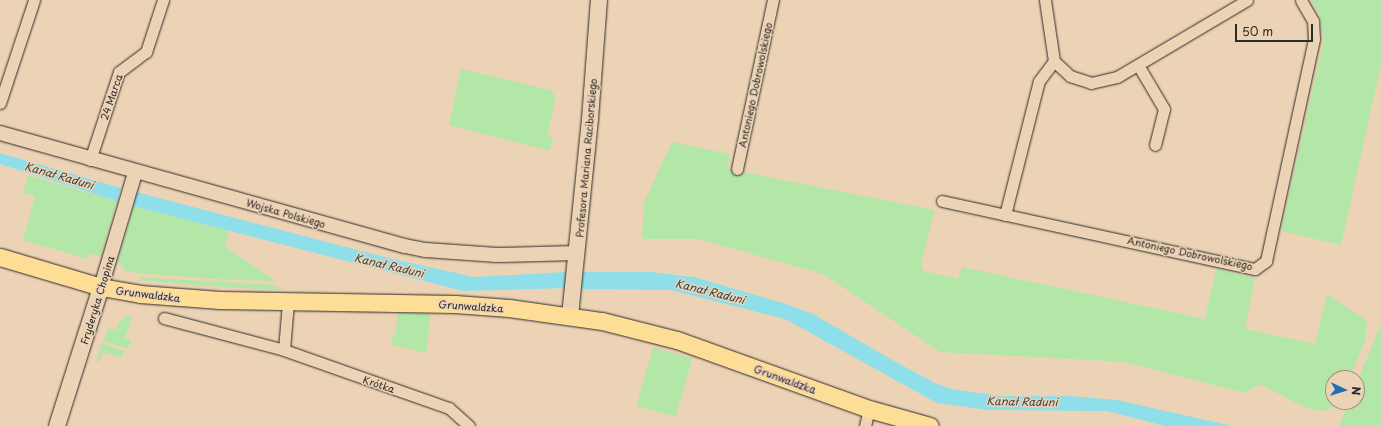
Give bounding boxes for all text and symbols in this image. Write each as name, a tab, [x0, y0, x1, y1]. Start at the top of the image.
scale bar	[1237, 16, 1315, 42]
street label: Antoniego Dobrowolskiego	[736, 21, 774, 149]
text: 50 m	[1242, 22, 1273, 40]
street label: 24 Marca	[97, 72, 125, 122]
street label: Profesora Mariana Raciborskiego	[573, 79, 599, 237]
water label: Kanał Raduni	[23, 160, 95, 192]
street label: Wojska Polskiego	[245, 196, 327, 230]
street label: Antoniego Dobrowolskiego	[1126, 234, 1254, 272]
water label: Kanał Raduni	[353, 252, 425, 280]
street label: Fryderyka Chopina	[78, 254, 116, 346]
water label: Kanał Raduni	[674, 277, 746, 307]
street label: Grunwaldzka	[115, 284, 181, 304]
street label: Grunwaldzka	[438, 298, 504, 314]
street label: Grunwaldzka	[752, 362, 818, 396]
north arrow	[1325, 370, 1365, 410]
street label: Krótka	[361, 373, 397, 395]
text: N	[1348, 386, 1365, 396]
water label: Kanał Raduni	[986, 395, 1058, 409]

